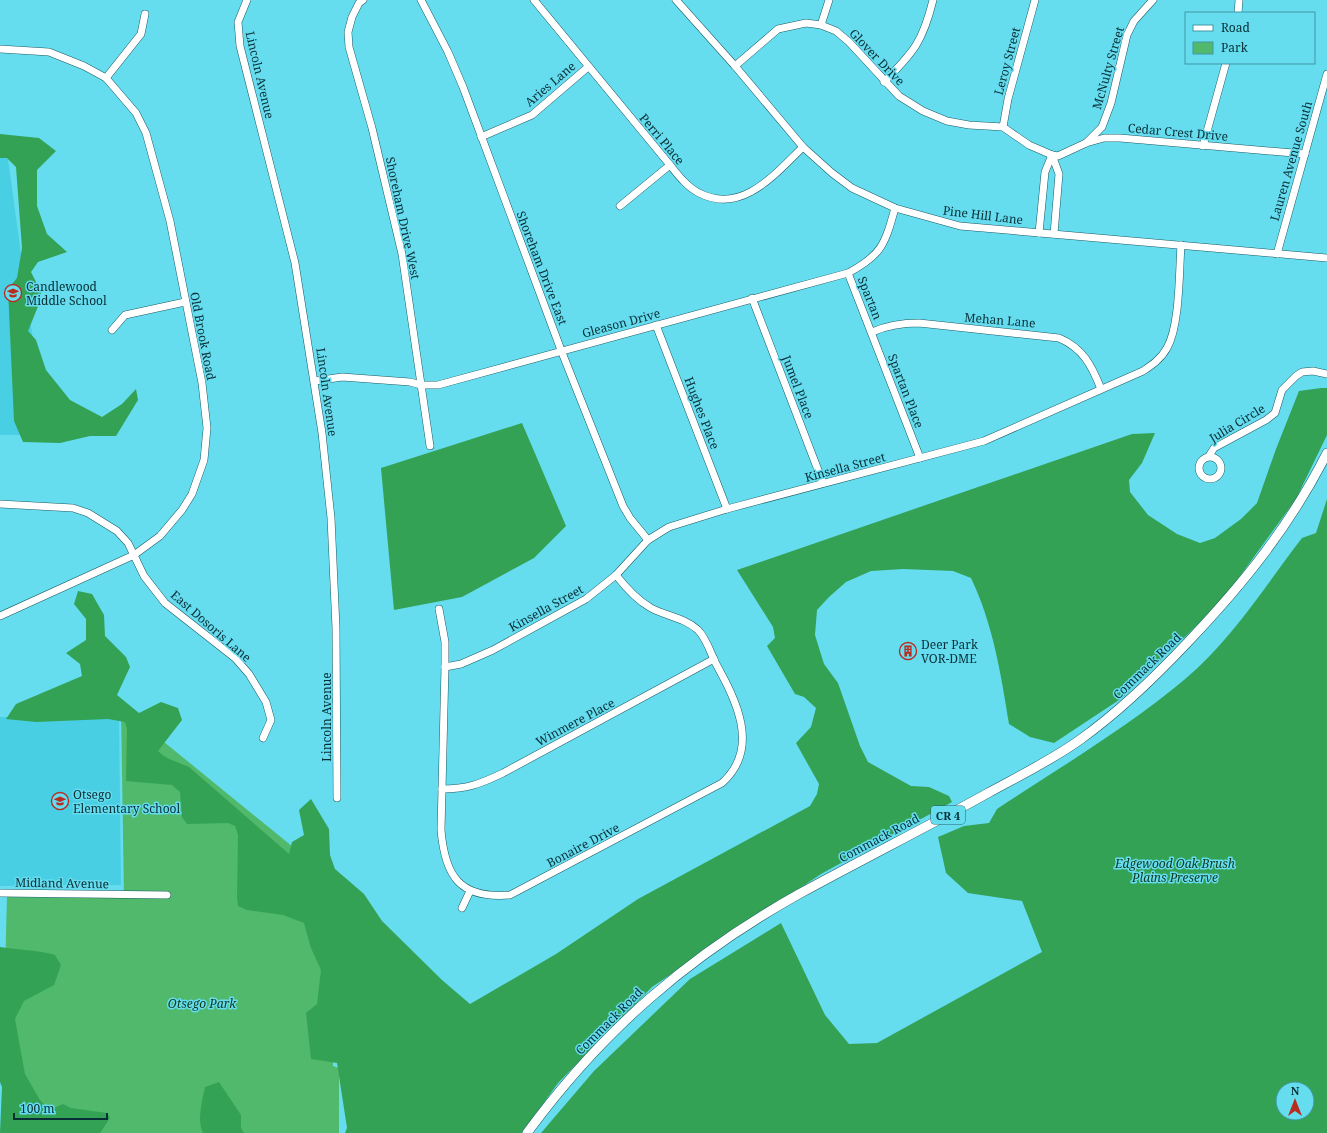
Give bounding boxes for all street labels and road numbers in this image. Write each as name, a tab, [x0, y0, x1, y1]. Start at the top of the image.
street label: Glover Drive	[846, 25, 908, 89]
street label: Leroy Street	[990, 25, 1024, 97]
street label: McNulty Street	[1088, 25, 1128, 111]
street label: Lincoln Avenue	[242, 30, 278, 120]
street label: Aries Lane	[521, 58, 579, 110]
street label: Lauren Avenue South	[1266, 99, 1316, 223]
street label: Perri Place	[636, 110, 688, 168]
street label: Cedar Crest Drive	[1127, 119, 1229, 145]
street label: Shoreham Drive West	[382, 155, 424, 281]
street label: Pine Hill Lane	[942, 202, 1024, 228]
street label: Shoreham Drive East	[512, 209, 572, 327]
street label: Spartan	[854, 274, 886, 322]
street label: Old Brook Road	[186, 290, 220, 382]
street label: Gleason Drive	[580, 304, 662, 342]
street label: Mehan Lane	[964, 308, 1036, 332]
street label: Lincoln Avenue	[312, 347, 342, 437]
street label: Spartan Place	[884, 351, 928, 431]
street label: Jumel Place	[778, 352, 818, 421]
street label: Hughes Place	[680, 374, 724, 452]
street label: Julia Circle	[1205, 400, 1268, 447]
street label: Kinsella Street	[803, 448, 887, 486]
street label: Kinsella Street	[506, 581, 586, 635]
street label: East Dosoris Lane	[167, 586, 255, 666]
street label: Commack Road	[1109, 629, 1185, 703]
street label: Lincoln Avenue	[318, 672, 335, 762]
street label: Winmere Place	[533, 694, 617, 750]
road number: CR 4	[931, 806, 965, 824]
street label: Commack Road	[836, 809, 923, 866]
street label: Bonaire Drive	[544, 819, 622, 871]
street label: Midland Avenue	[15, 874, 109, 892]
street label: Commack Road	[572, 983, 647, 1058]

